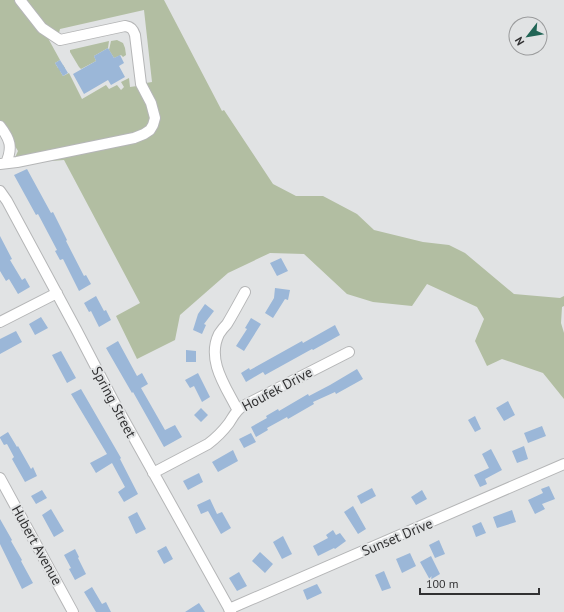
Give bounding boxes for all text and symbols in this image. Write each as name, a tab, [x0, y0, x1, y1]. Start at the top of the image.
north arrow	[508, 16, 548, 56]
text: N	[512, 34, 527, 48]
street label: Spring Street	[88, 363, 140, 441]
street label: Houfek Drive	[239, 363, 315, 415]
street label: Hubert Avenue	[8, 502, 66, 588]
street label: Sunset Drive	[359, 514, 435, 560]
scale bar	[420, 570, 539, 596]
text: 100 m	[426, 576, 459, 591]

